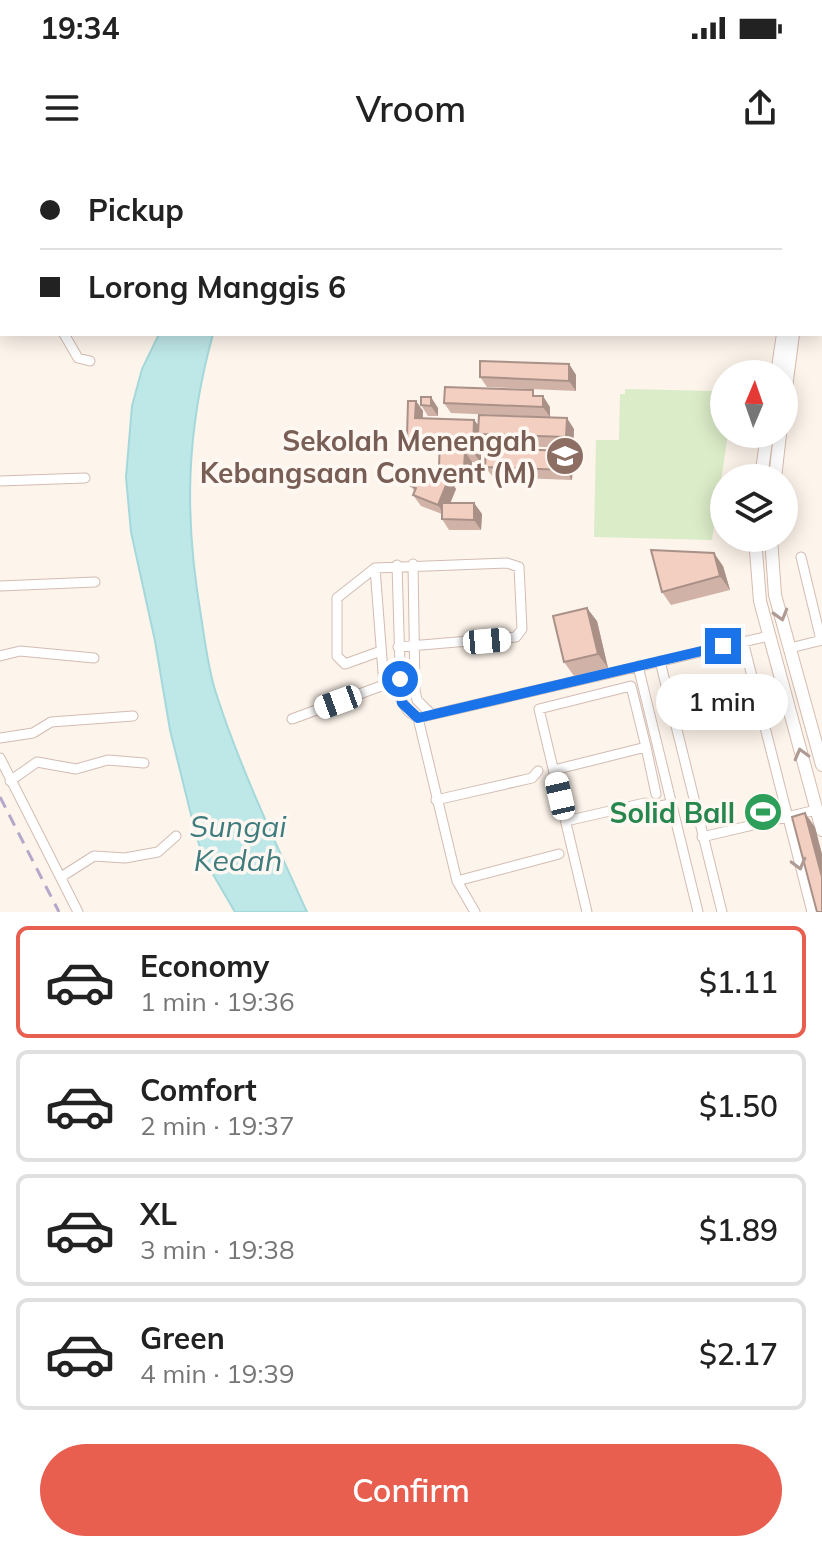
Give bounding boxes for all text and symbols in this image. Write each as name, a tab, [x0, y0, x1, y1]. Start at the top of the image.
text: 19:34	[40, 9, 119, 47]
icon: menu	[40, 86, 84, 130]
text: Vroom	[356, 86, 466, 131]
icon: share	[738, 86, 782, 130]
text: Pickup	[88, 191, 184, 229]
text: Lorong Manggis 6	[88, 268, 346, 306]
north arrow	[710, 360, 798, 448]
map controls	[710, 360, 798, 552]
place label: Sekolah Menengah Kebangsaan Convent (M)	[200, 423, 537, 490]
school or university icon: Sekolah Menengah Kebangsaan Convent (M)	[544, 435, 586, 477]
button: layers	[710, 464, 798, 552]
one-way arrow	[772, 607, 788, 621]
car	[462, 627, 512, 655]
route end	[705, 628, 741, 664]
route start	[382, 661, 418, 697]
callout: 1 min	[657, 674, 789, 730]
car	[311, 683, 365, 721]
text: 1 min	[688, 685, 756, 718]
one-way arrow	[793, 748, 810, 762]
car	[543, 770, 577, 822]
sports icon: Solid Ball	[742, 791, 784, 833]
place label: Solid Ball	[609, 795, 735, 830]
water label: Sungai Kedah	[190, 807, 287, 879]
one-way arrow	[790, 857, 807, 871]
icon: car	[44, 946, 116, 1018]
text: Economy	[140, 947, 269, 985]
text: $1.11	[699, 963, 778, 1001]
text: 1 min · 19:36	[140, 985, 295, 1018]
icon: car	[44, 1070, 116, 1142]
text: Comfort	[140, 1071, 257, 1109]
text: $1.50	[699, 1087, 778, 1125]
text: 2 min · 19:37	[140, 1109, 295, 1142]
icon: car	[44, 1194, 116, 1266]
text: XL	[140, 1195, 177, 1233]
text: $1.89	[699, 1211, 778, 1249]
text: 3 min · 19:38	[140, 1233, 295, 1266]
icon: car	[44, 1318, 116, 1390]
text: Green	[140, 1319, 225, 1357]
text: $2.17	[699, 1335, 778, 1373]
text: 4 min · 19:39	[140, 1357, 295, 1390]
button: Confirm	[40, 1444, 782, 1536]

